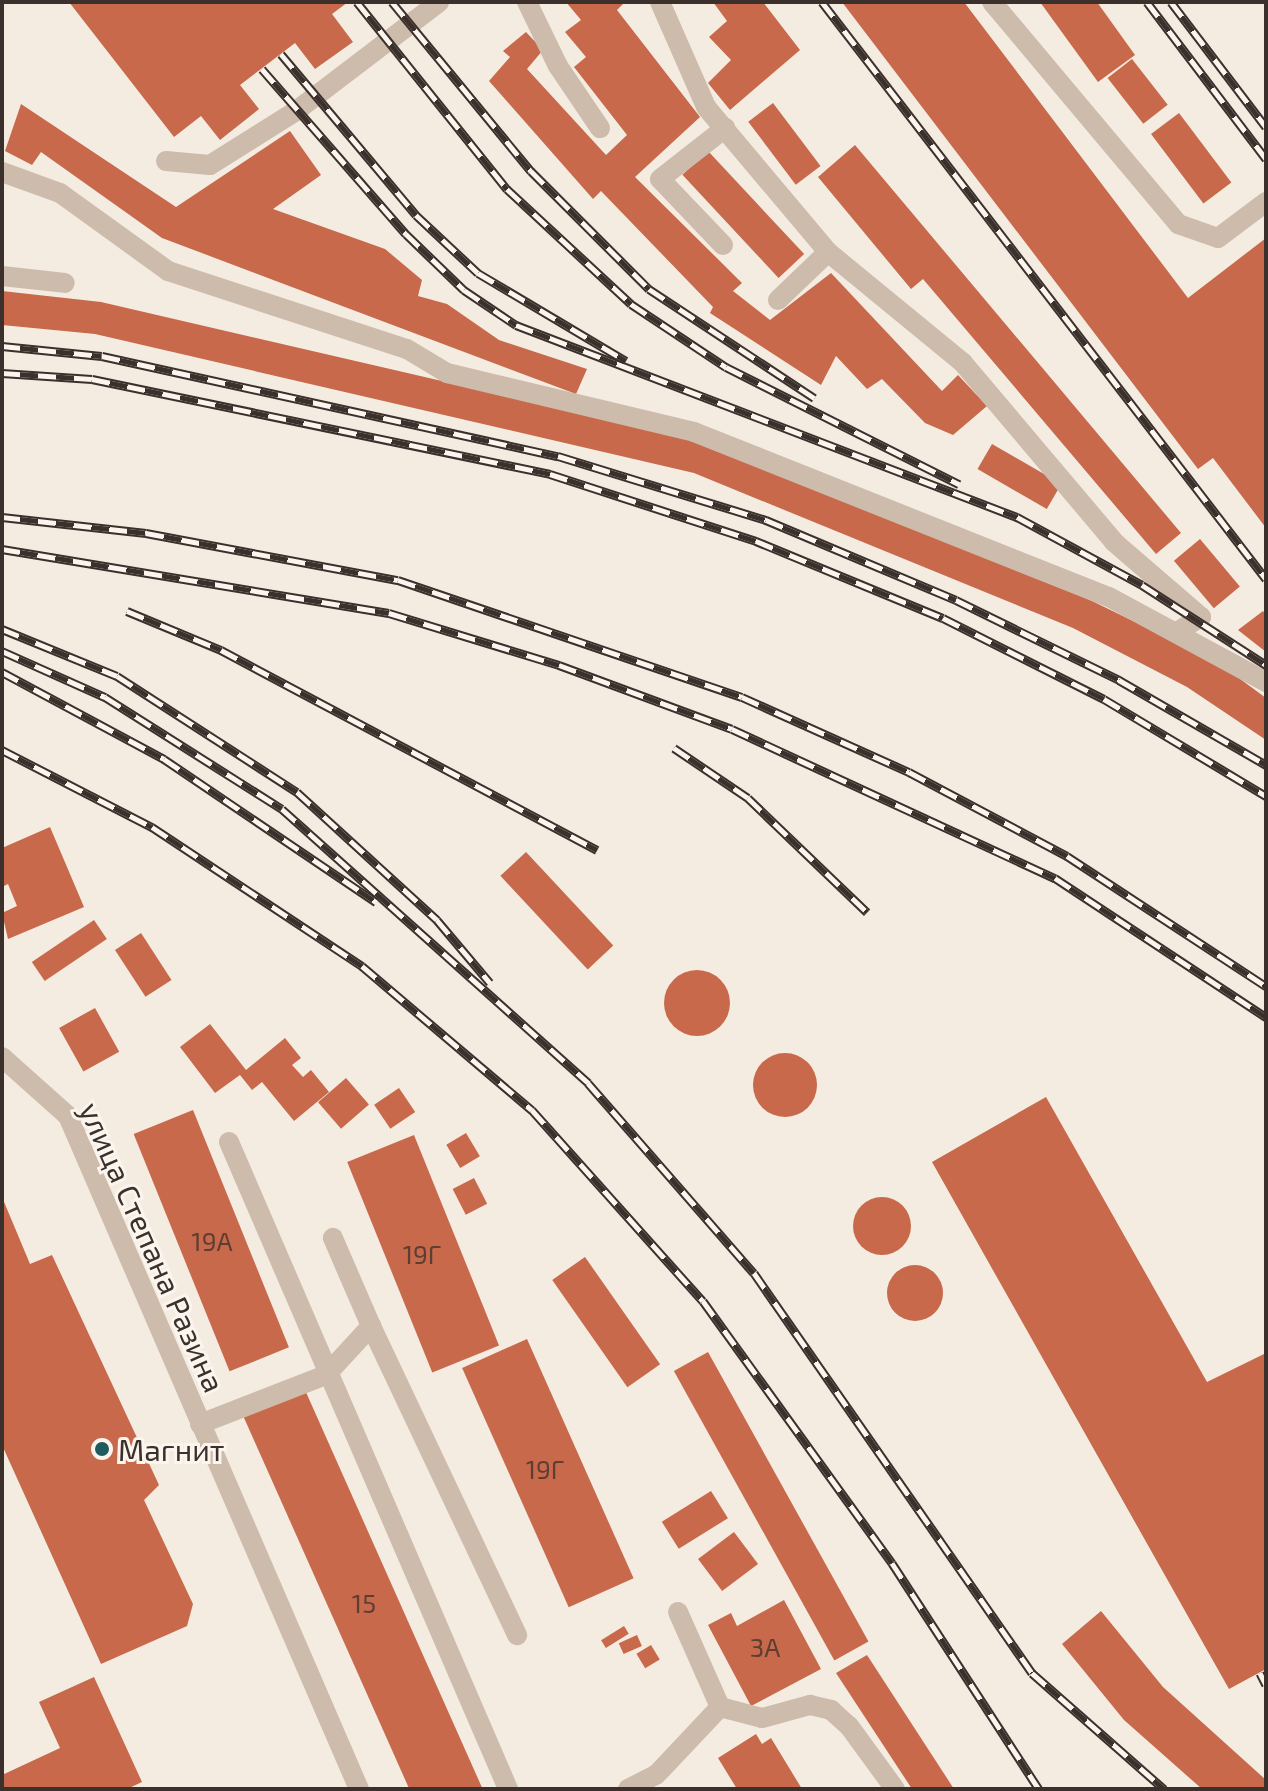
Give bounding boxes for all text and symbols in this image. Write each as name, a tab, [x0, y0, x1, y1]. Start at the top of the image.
street label: улица Степана Разина	[73, 1096, 233, 1398]
house number: 19А	[191, 1225, 233, 1257]
house number: 19Г	[403, 1238, 441, 1270]
place label: Магнит	[118, 1431, 224, 1467]
marker: Магнит	[93, 1440, 111, 1458]
house number: 19Г	[526, 1453, 564, 1485]
house number: 15	[352, 1587, 376, 1619]
house number: 3А	[750, 1631, 780, 1663]

